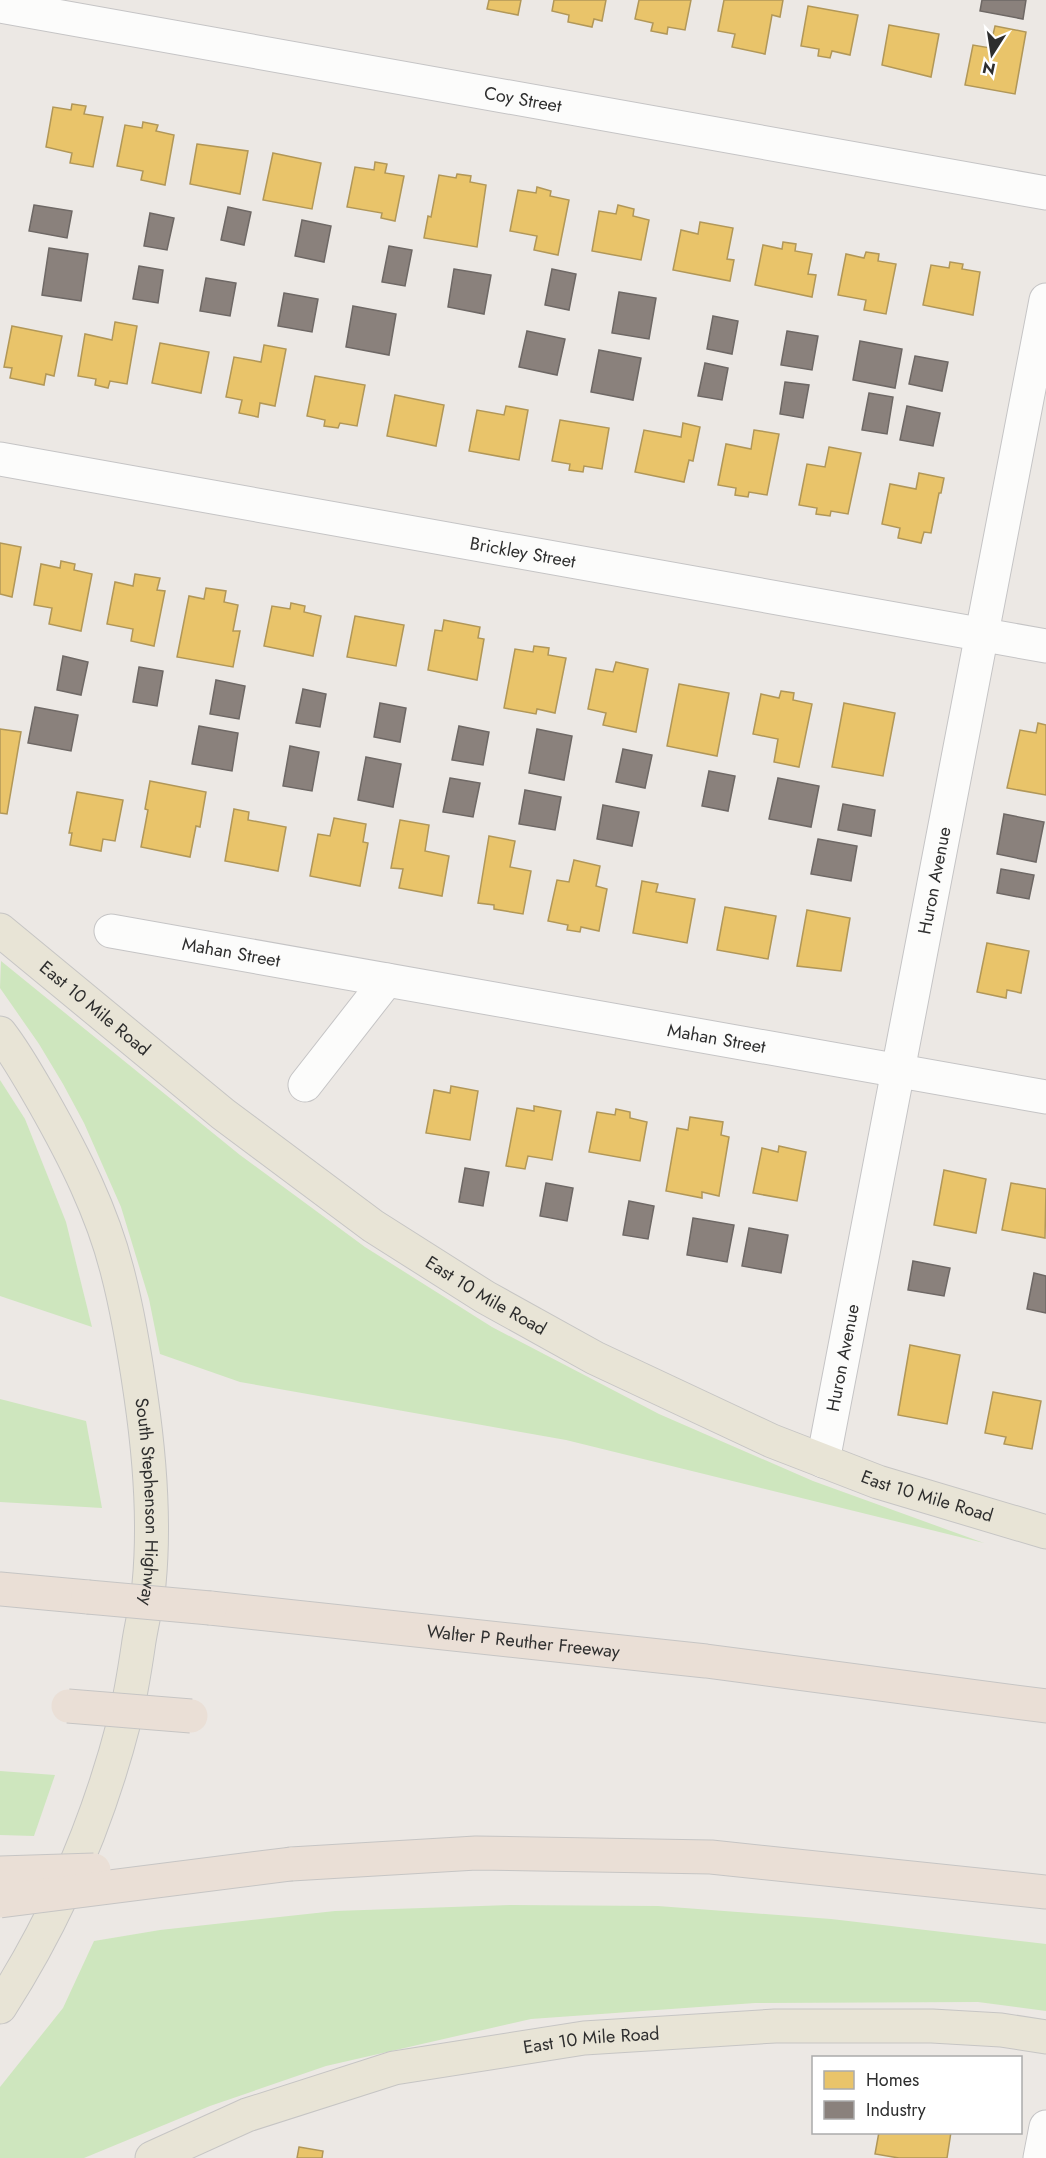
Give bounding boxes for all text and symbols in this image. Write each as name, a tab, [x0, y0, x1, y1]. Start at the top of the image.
north arrow	[962, 24, 1022, 84]
text: N	[980, 56, 998, 81]
street label: Coy Street	[482, 80, 564, 119]
street label: Brickley Street	[468, 530, 578, 575]
street label: Huron Avenue	[911, 825, 958, 937]
street label: Mahan Street	[180, 931, 283, 974]
street label: East 10 Mile Road	[34, 955, 156, 1062]
street label: Mahan Street	[665, 1017, 768, 1060]
street label: East 10 Mile Road	[420, 1249, 551, 1342]
street label: Huron Avenue	[820, 1302, 866, 1414]
street label: South Stephenson Highway	[128, 1396, 165, 1608]
street label: East 10 Mile Road	[857, 1464, 996, 1529]
street label: Walter P Reuther Freeway	[425, 1618, 621, 1665]
street label: East 10 Mile Road	[521, 2020, 660, 2060]
legend	[812, 2056, 1022, 2134]
text: Homes	[866, 2067, 919, 2093]
text: Industry	[866, 2097, 926, 2123]

